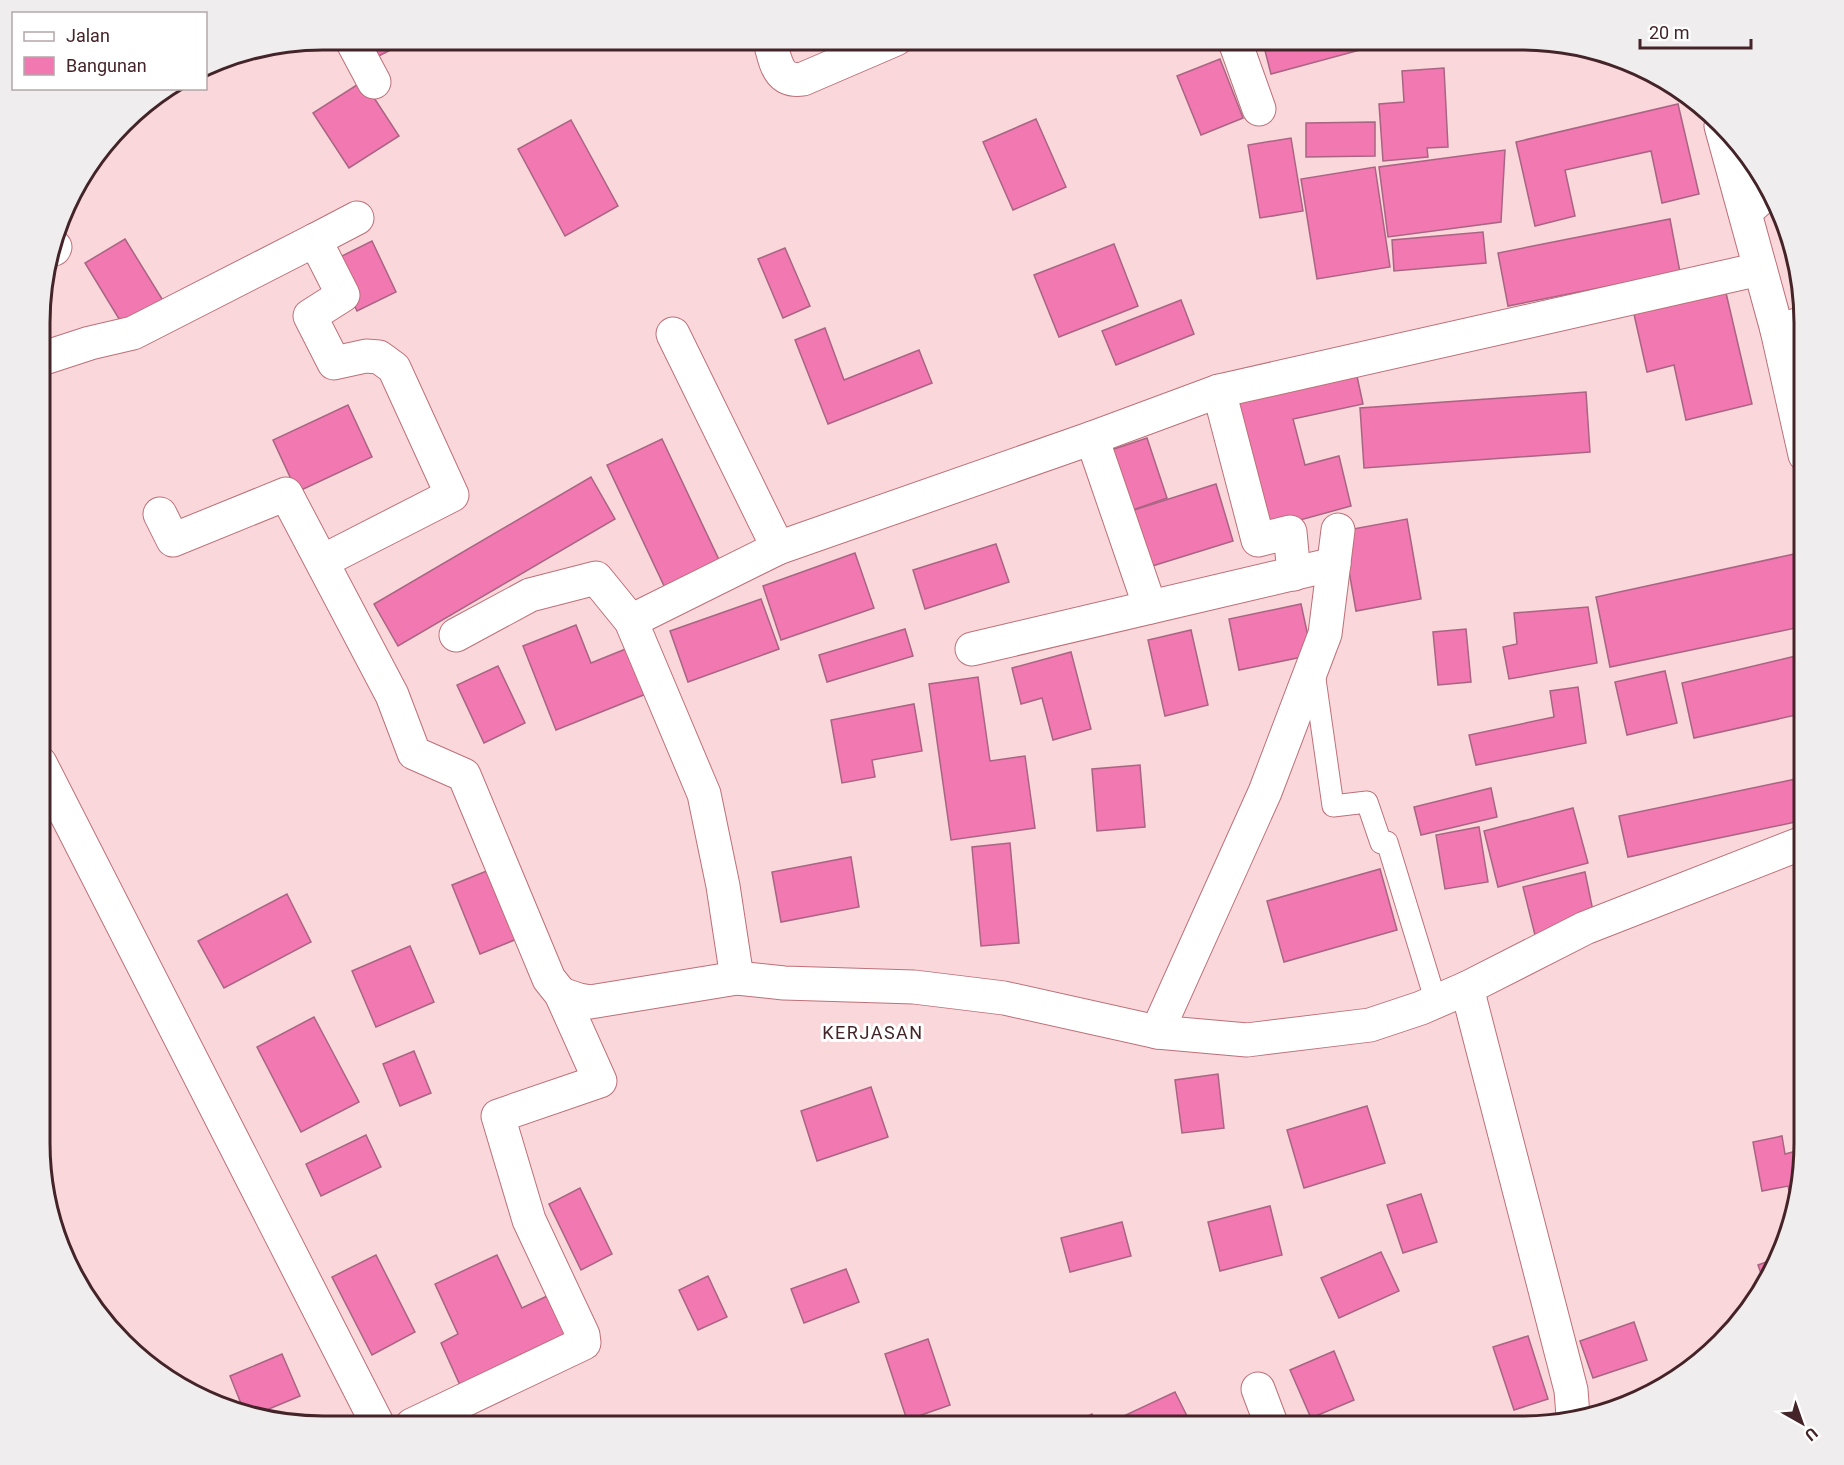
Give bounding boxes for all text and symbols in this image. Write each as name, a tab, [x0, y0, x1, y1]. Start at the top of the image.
legend	[12, 12, 207, 90]
scale bar	[1640, 12, 1751, 50]
text: 20 m	[1649, 22, 1689, 43]
text: Jalan	[66, 25, 110, 46]
text: Bangunan	[66, 55, 147, 76]
district label: KERJASAN	[822, 1022, 924, 1043]
north arrow	[1772, 1393, 1832, 1453]
text: U	[1801, 1423, 1821, 1445]

